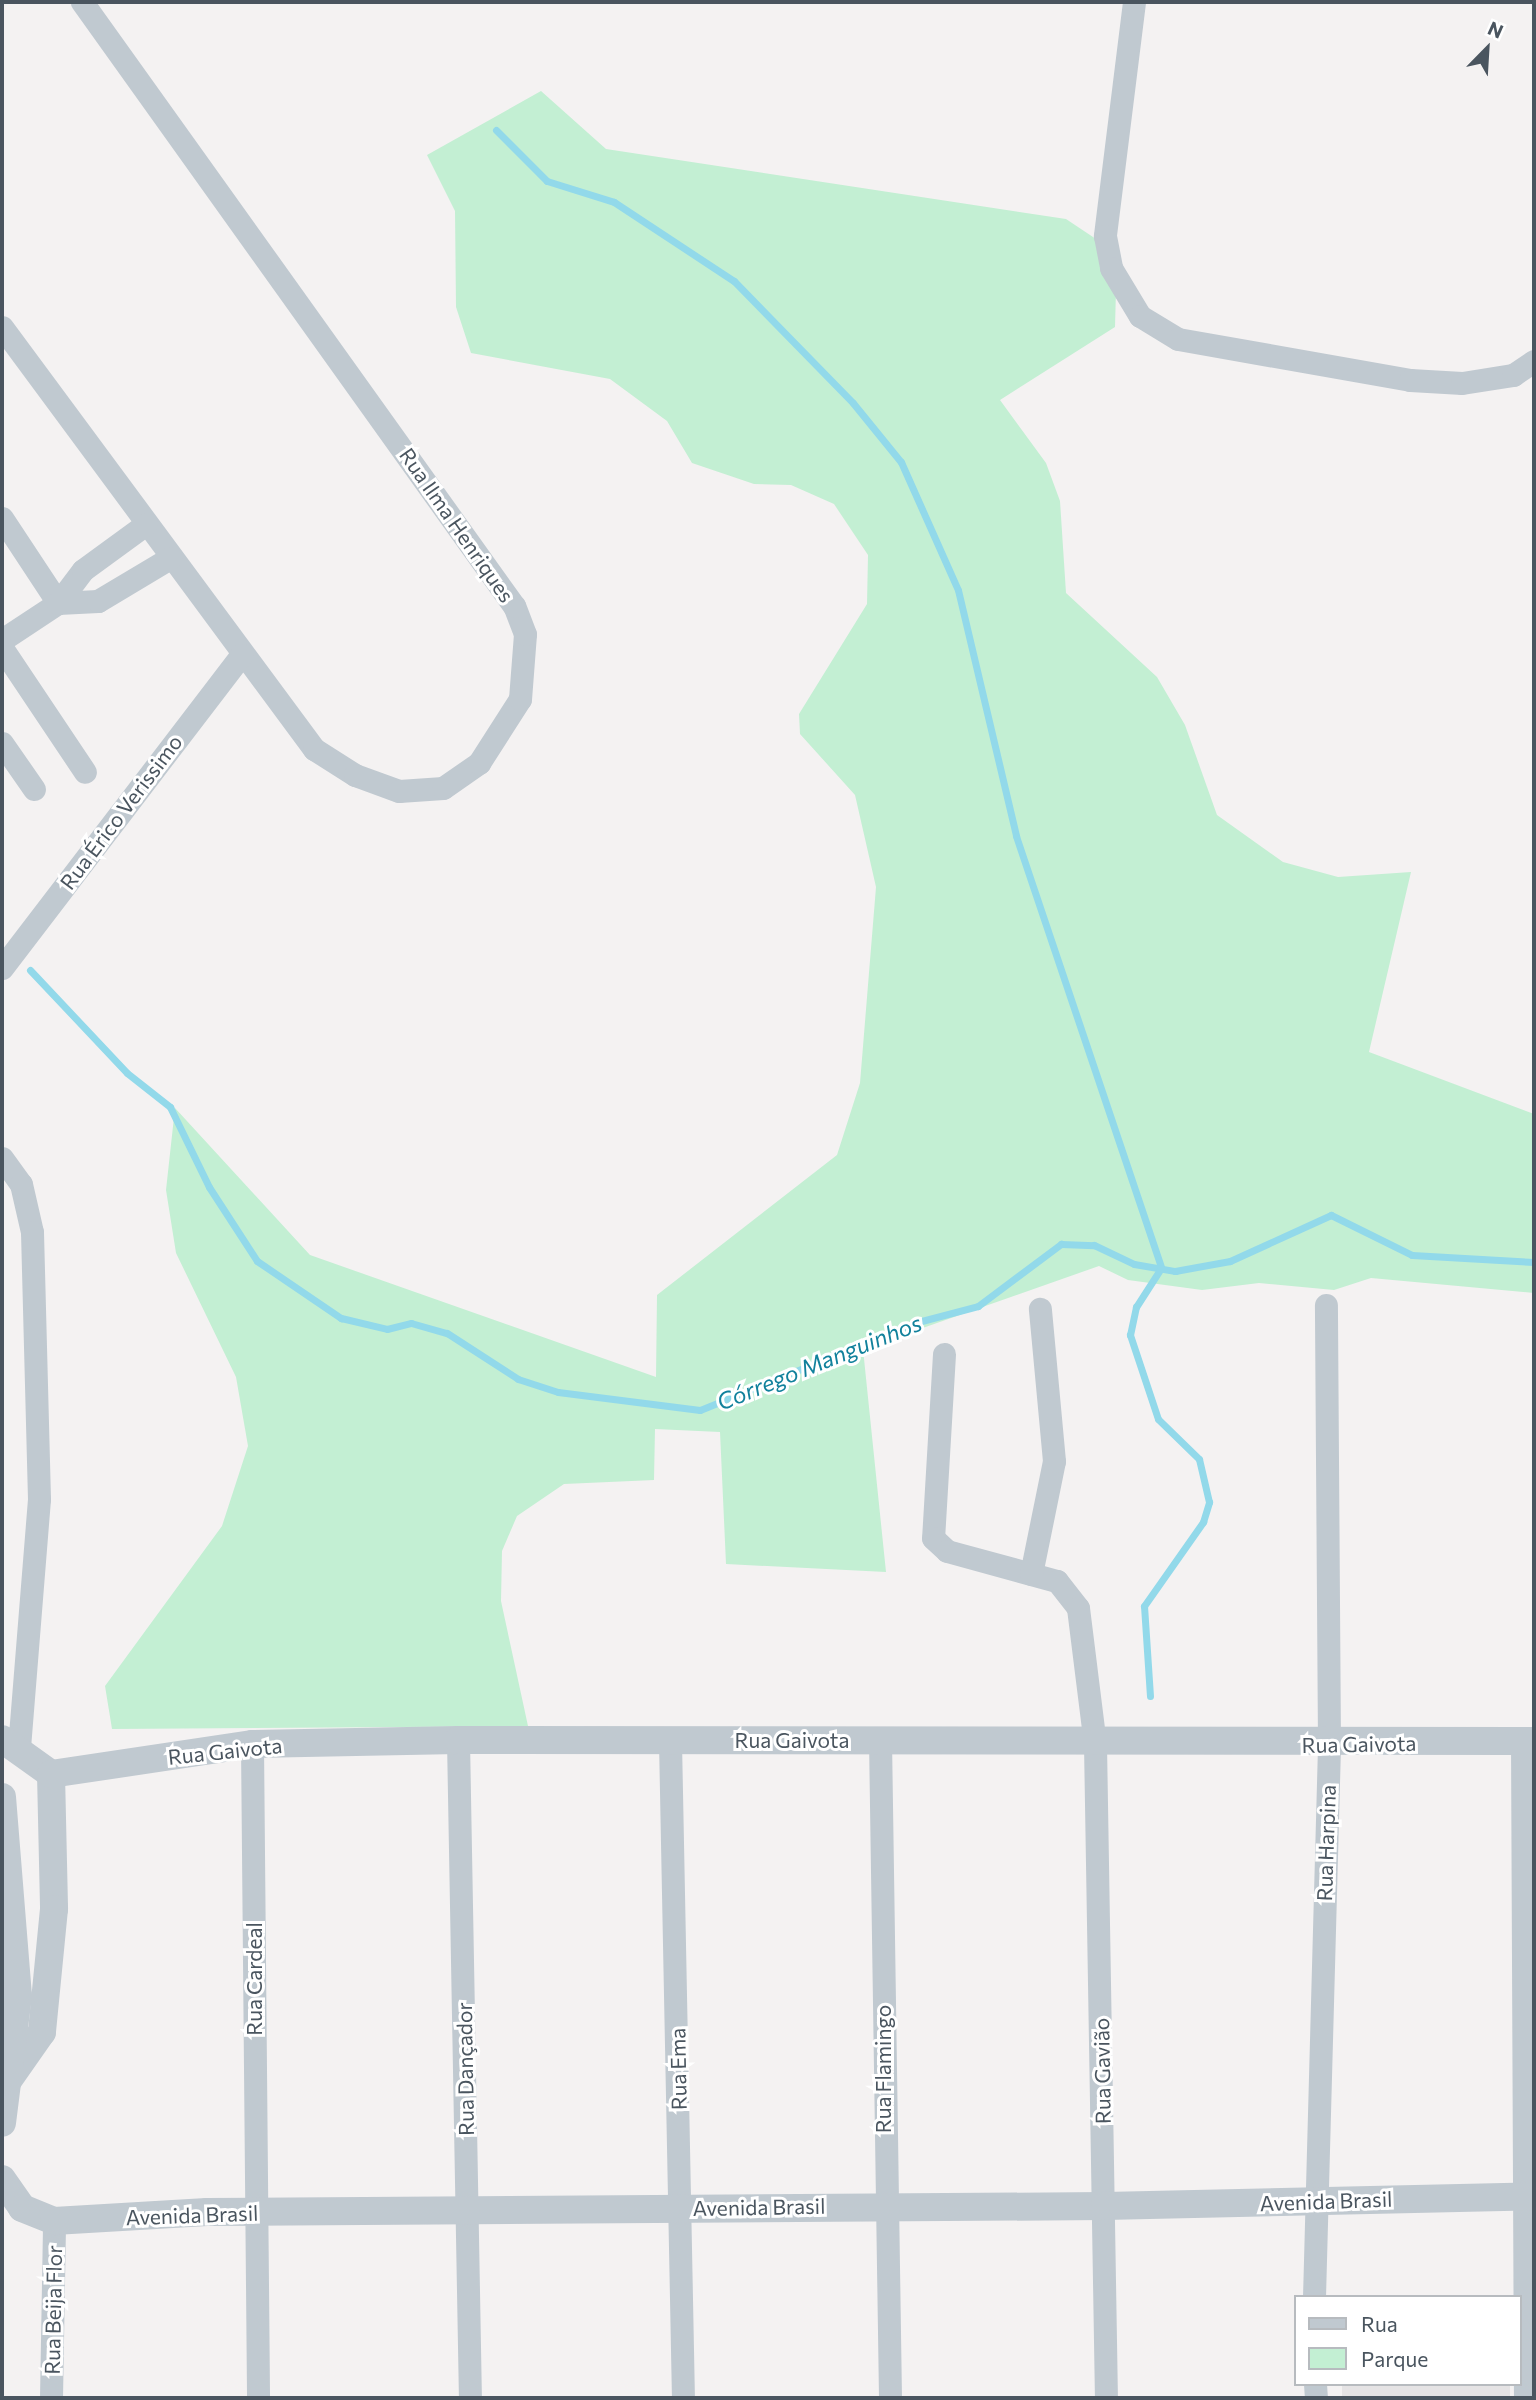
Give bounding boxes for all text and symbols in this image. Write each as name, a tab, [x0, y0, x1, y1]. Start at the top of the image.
north arrow	[1452, 14, 1522, 84]
text: N	[1485, 16, 1507, 43]
street label: Rua Ilma Henriques	[394, 443, 520, 607]
street label: Rua Érico Verissimo	[55, 730, 187, 894]
water label: Córrego Manguinhos	[713, 1308, 925, 1416]
street label: Rua Gaivota	[735, 1727, 849, 1753]
street label: Rua Gaivota	[1301, 1730, 1417, 1758]
street label: Rua Gaivota	[167, 1732, 283, 1770]
street label: Rua Harpina	[1311, 1784, 1341, 1902]
street label: Rua Cardeal	[241, 1922, 267, 2036]
street label: Rua Dançador	[451, 2002, 479, 2136]
street label: Rua Flamingo	[870, 2005, 896, 2133]
street label: Rua Gavião	[1088, 2018, 1116, 2124]
street label: Rua Ema	[665, 2028, 691, 2110]
street label: Avenida Brasil	[1259, 2186, 1393, 2216]
street label: Avenida Brasil	[692, 2193, 826, 2221]
street label: Avenida Brasil	[125, 2200, 259, 2230]
street label: Rua Beija Flor	[39, 2245, 67, 2375]
legend	[1294, 2295, 1522, 2386]
text: Rua	[1361, 2311, 1398, 2336]
text: Parque	[1361, 2346, 1428, 2371]

